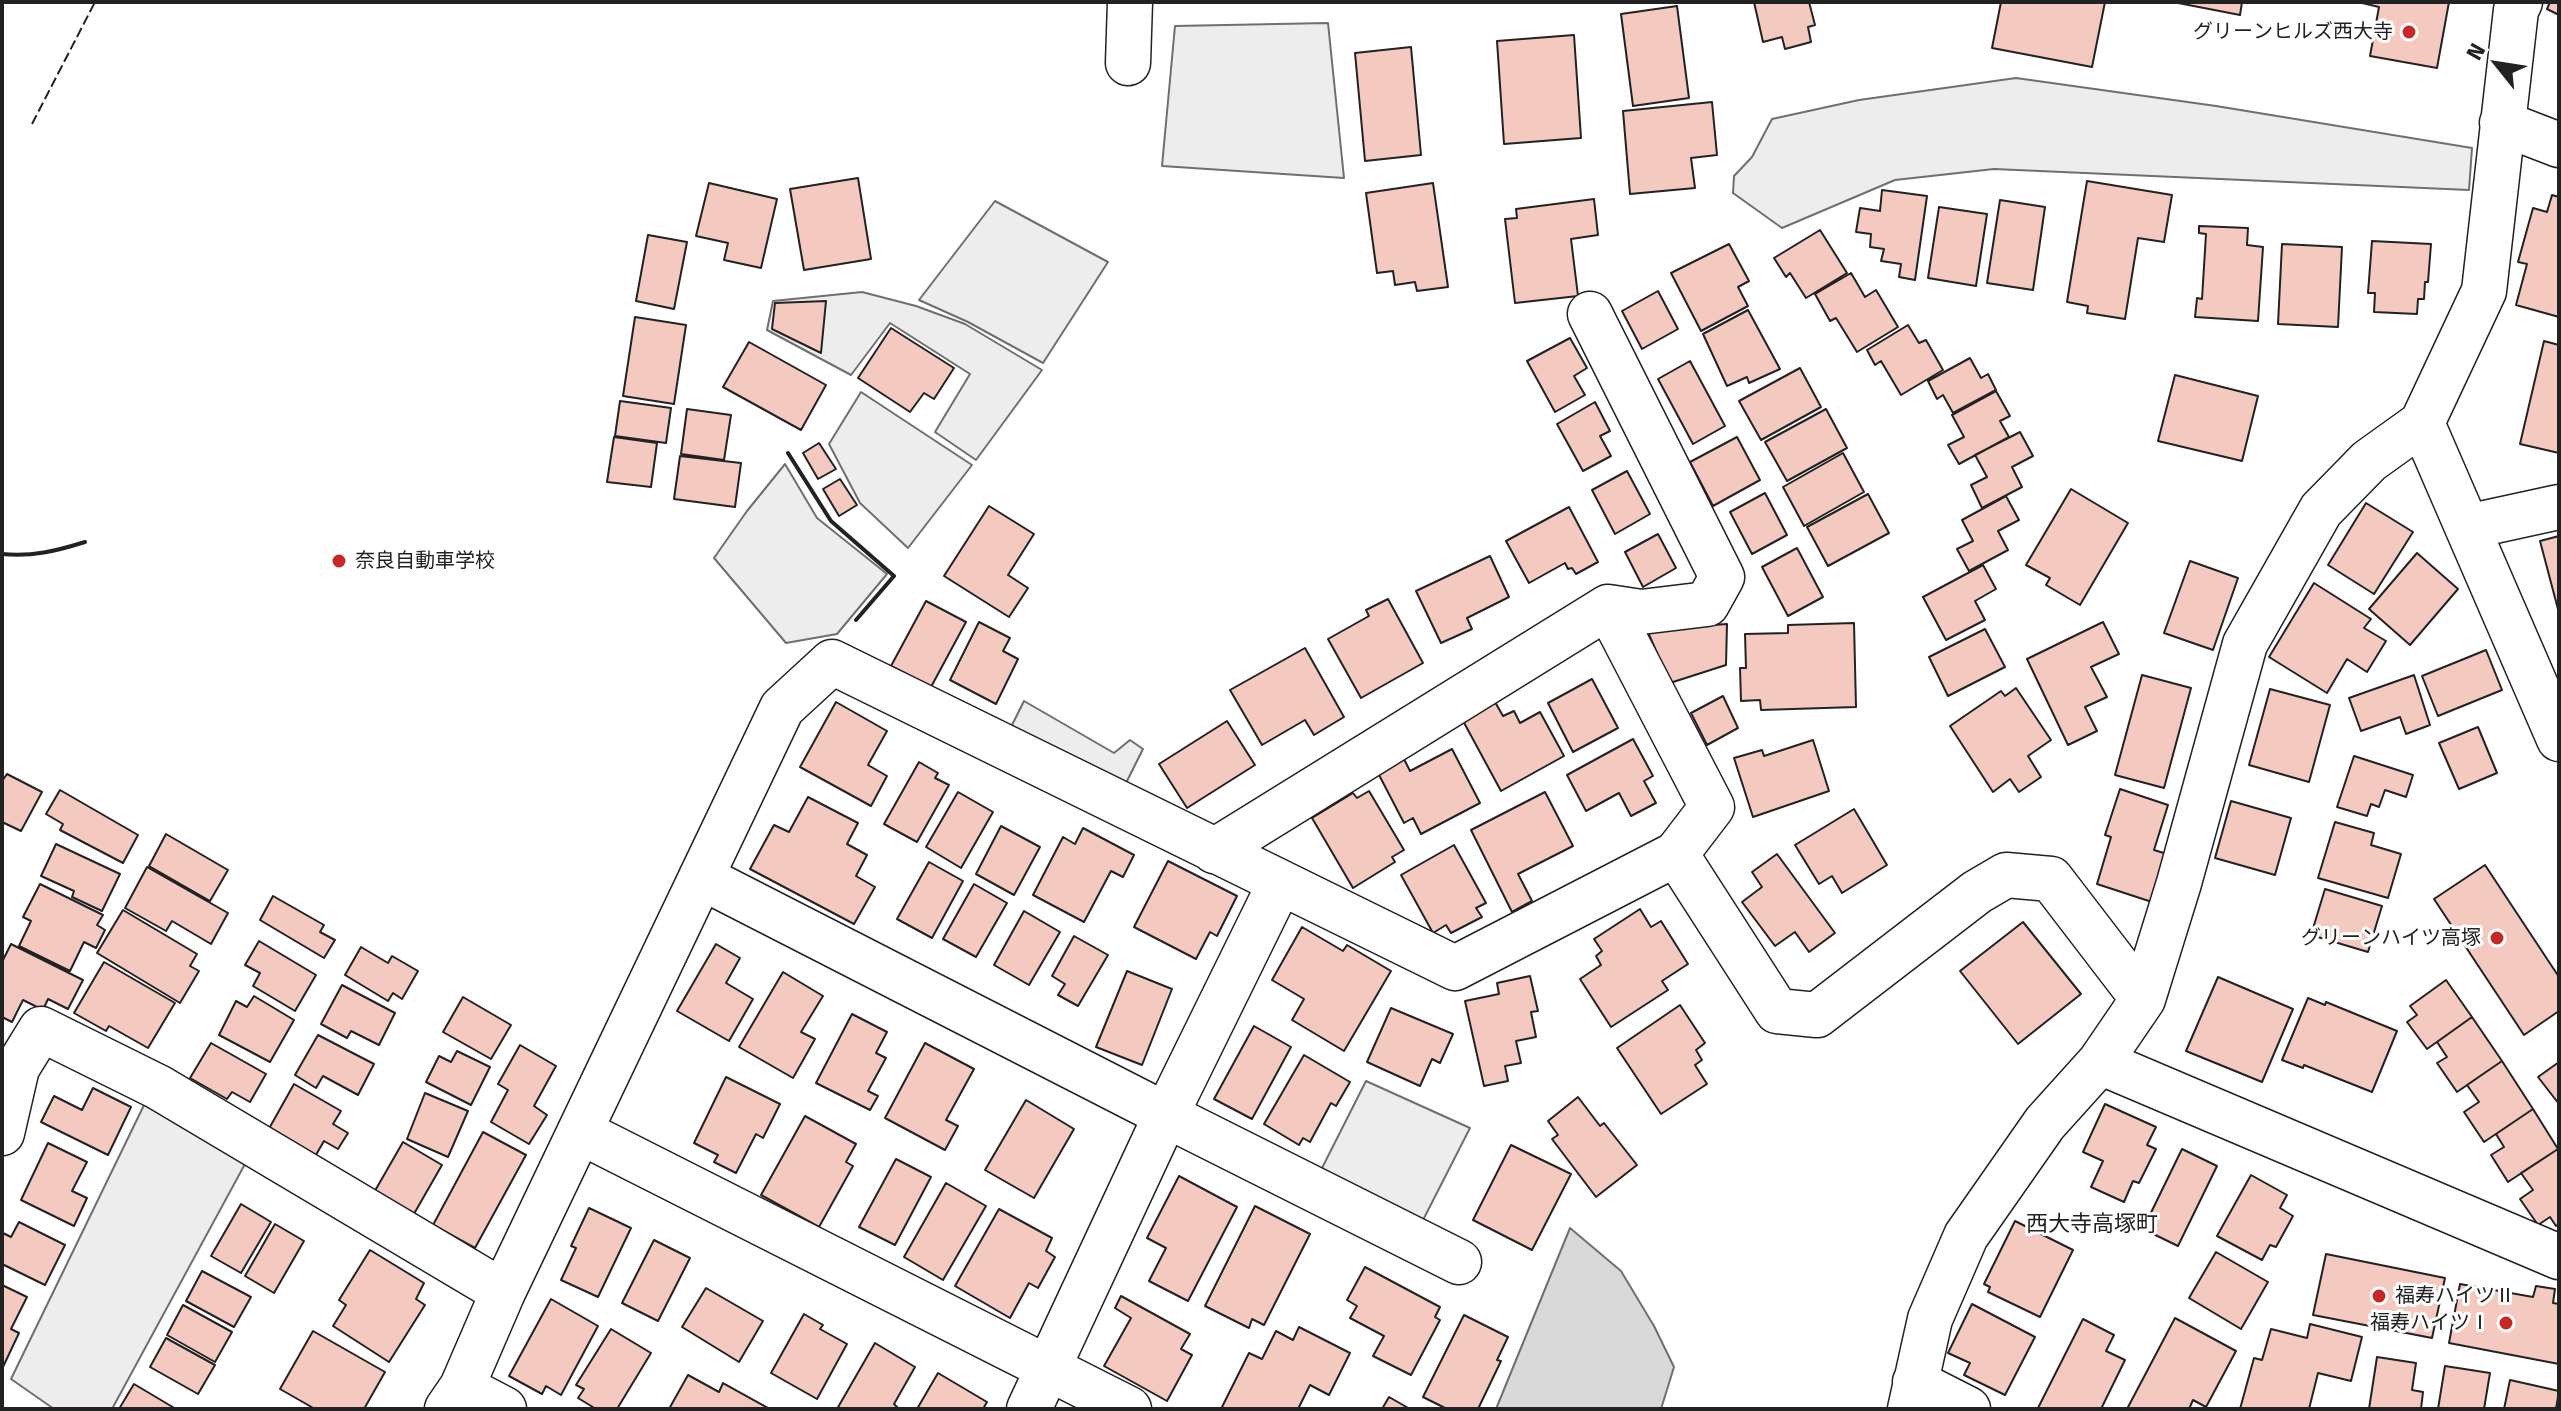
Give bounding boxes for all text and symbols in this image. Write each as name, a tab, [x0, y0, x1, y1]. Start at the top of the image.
place label: グリーンヒルズ西大寺	[2193, 20, 2393, 44]
marker: グリーンヒルズ西大寺	[2400, 23, 2418, 41]
north arrow	[2457, 24, 2537, 104]
text: N	[2460, 39, 2491, 65]
place label: 奈良自動車学校	[355, 549, 495, 573]
marker: 奈良自動車学校	[330, 552, 348, 570]
place label: グリーンハイツ高塚	[2301, 926, 2481, 950]
marker: グリーンハイツ高塚	[2488, 929, 2506, 947]
district label: 西大寺高塚町	[2026, 1212, 2158, 1238]
place label: 福寿ハイツⅡ	[2395, 1284, 2515, 1308]
marker: 福寿ハイツⅡ	[2370, 1287, 2388, 1305]
place label: 福寿ハイツⅠ	[2370, 1311, 2490, 1335]
marker: 福寿ハイツⅠ	[2497, 1314, 2515, 1332]

